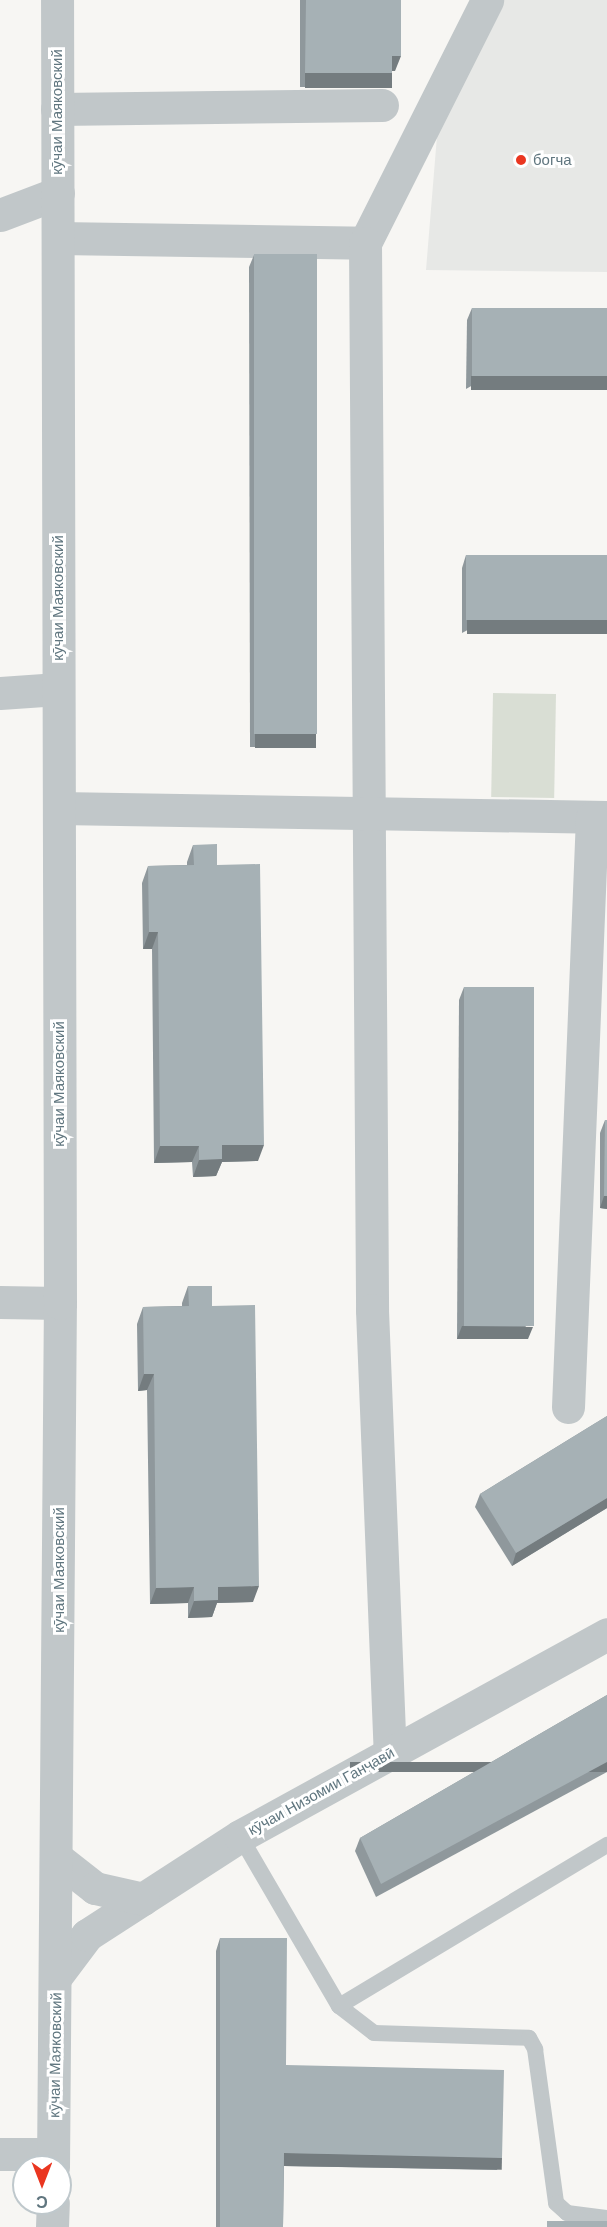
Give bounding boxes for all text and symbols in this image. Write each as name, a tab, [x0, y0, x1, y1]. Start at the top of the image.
street label: кӯчаи Маяковский	[48, 49, 66, 175]
place label: богча	[533, 151, 572, 169]
marker: богча	[514, 153, 528, 167]
street label: кӯчаи Маяковский	[49, 535, 67, 661]
street label: кӯчаи Маяковский	[50, 1021, 68, 1147]
street label: кӯчаи Маяковский	[50, 1507, 68, 1633]
street label: кӯчаи Низомии Ганҷавӣ	[245, 1743, 397, 1839]
street label: кӯчаи Маяковский	[45, 1992, 65, 2118]
north arrow	[12, 2155, 72, 2215]
text: С	[36, 2193, 48, 2210]

